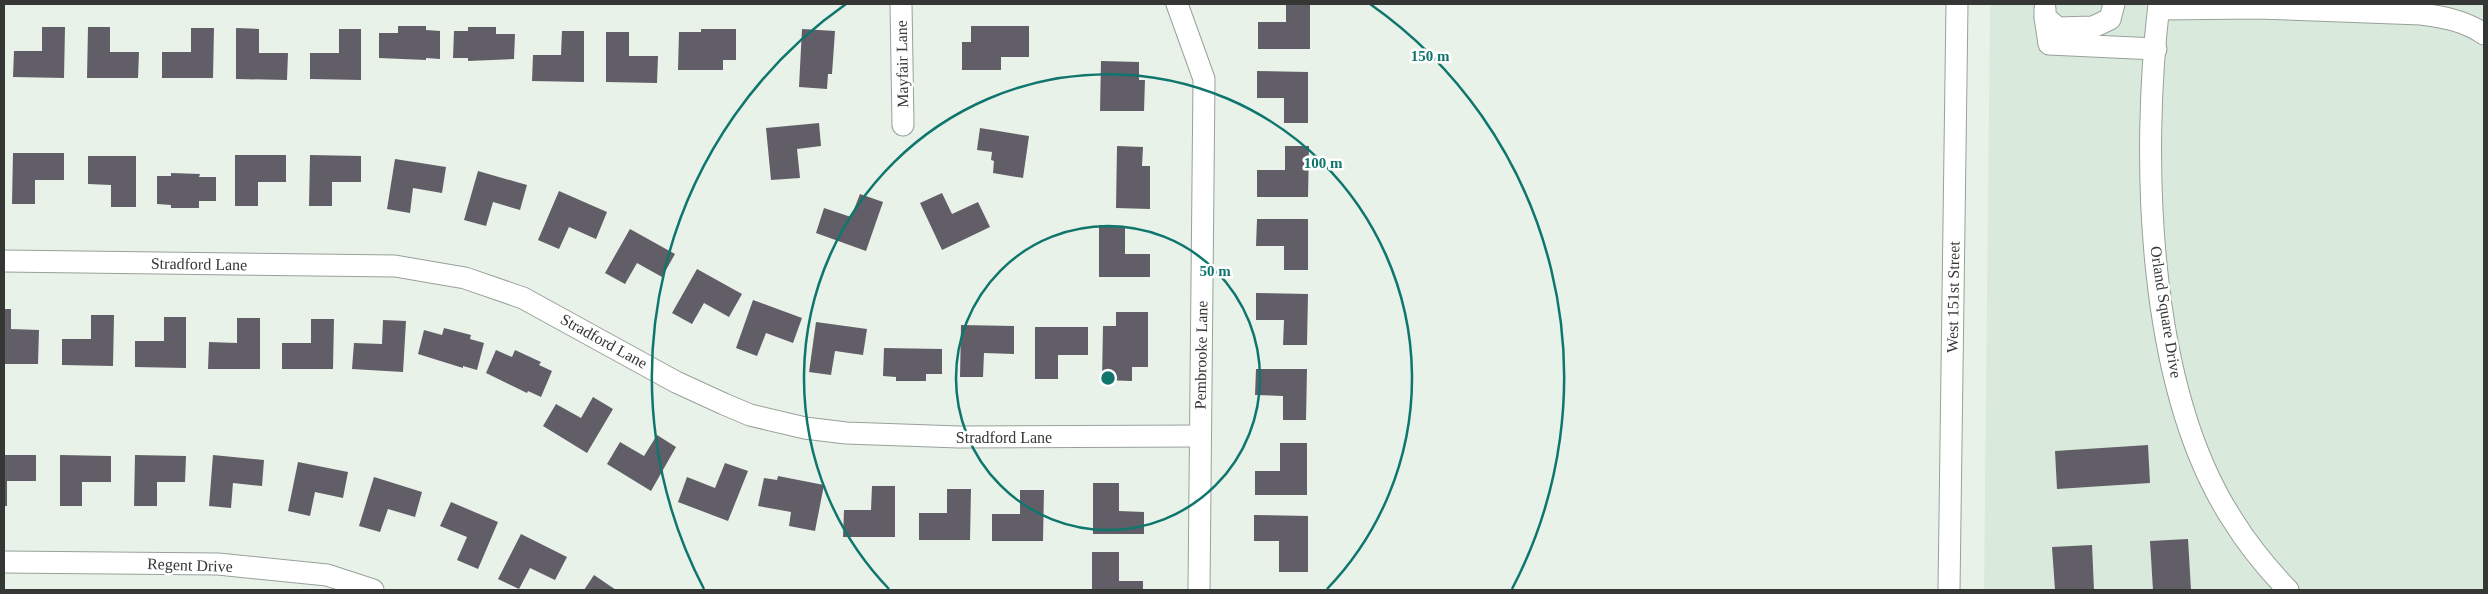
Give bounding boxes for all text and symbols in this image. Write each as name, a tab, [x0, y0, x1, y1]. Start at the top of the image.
street label: Mayfair Lane	[893, 20, 912, 108]
text: 150 m	[1411, 48, 1450, 64]
text: 100 m	[1304, 155, 1343, 171]
street label: West 151st Street	[1944, 241, 1962, 353]
street label: Orland Square Drive	[2146, 245, 2185, 379]
street label: Stradford Lane	[151, 255, 247, 273]
text: 50 m	[1199, 263, 1231, 279]
street label: Pembrooke Lane	[1192, 300, 1210, 410]
street label: Stradford Lane	[558, 310, 650, 372]
centre of rings	[1099, 369, 1117, 387]
street label: Stradford Lane	[956, 429, 1052, 446]
street label: Regent Drive	[147, 555, 233, 576]

